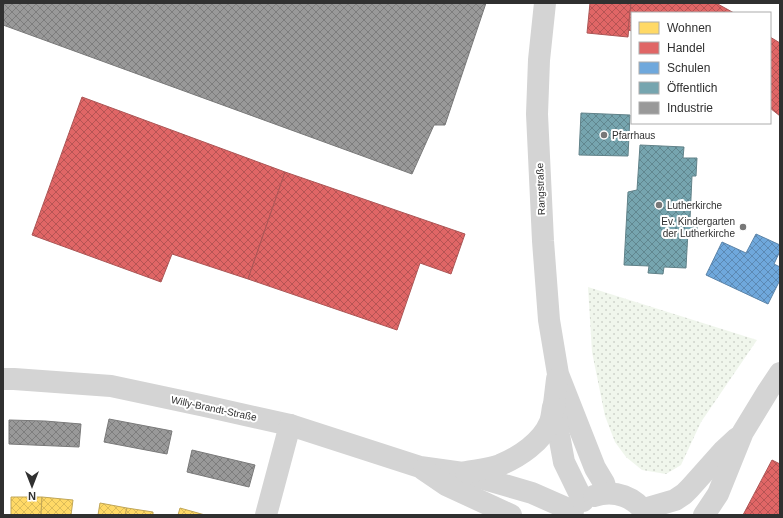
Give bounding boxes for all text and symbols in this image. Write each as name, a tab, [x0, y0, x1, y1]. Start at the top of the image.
legend	[631, 12, 771, 124]
text: Wohnen	[667, 21, 711, 35]
text: Handel	[667, 41, 705, 55]
text: Schulen	[667, 61, 710, 75]
text: Öffentlich	[667, 81, 717, 95]
text: Industrie	[667, 101, 713, 115]
marker: Pfarrhaus	[599, 130, 609, 140]
place label: Pfarrhaus	[612, 130, 655, 141]
street label: Rangstraße	[534, 162, 547, 215]
marker: Lutherkirche	[654, 200, 664, 210]
place label: Lutherkirche	[667, 200, 722, 211]
place label: Ev. Kindergarten der Lutherkirche	[661, 216, 735, 239]
marker: Ev. Kindergarten der Lutherkirche	[738, 222, 748, 232]
street label: Willy-Brandt-Straße	[170, 394, 258, 423]
north arrow	[12, 466, 52, 506]
text: N	[28, 490, 36, 502]

